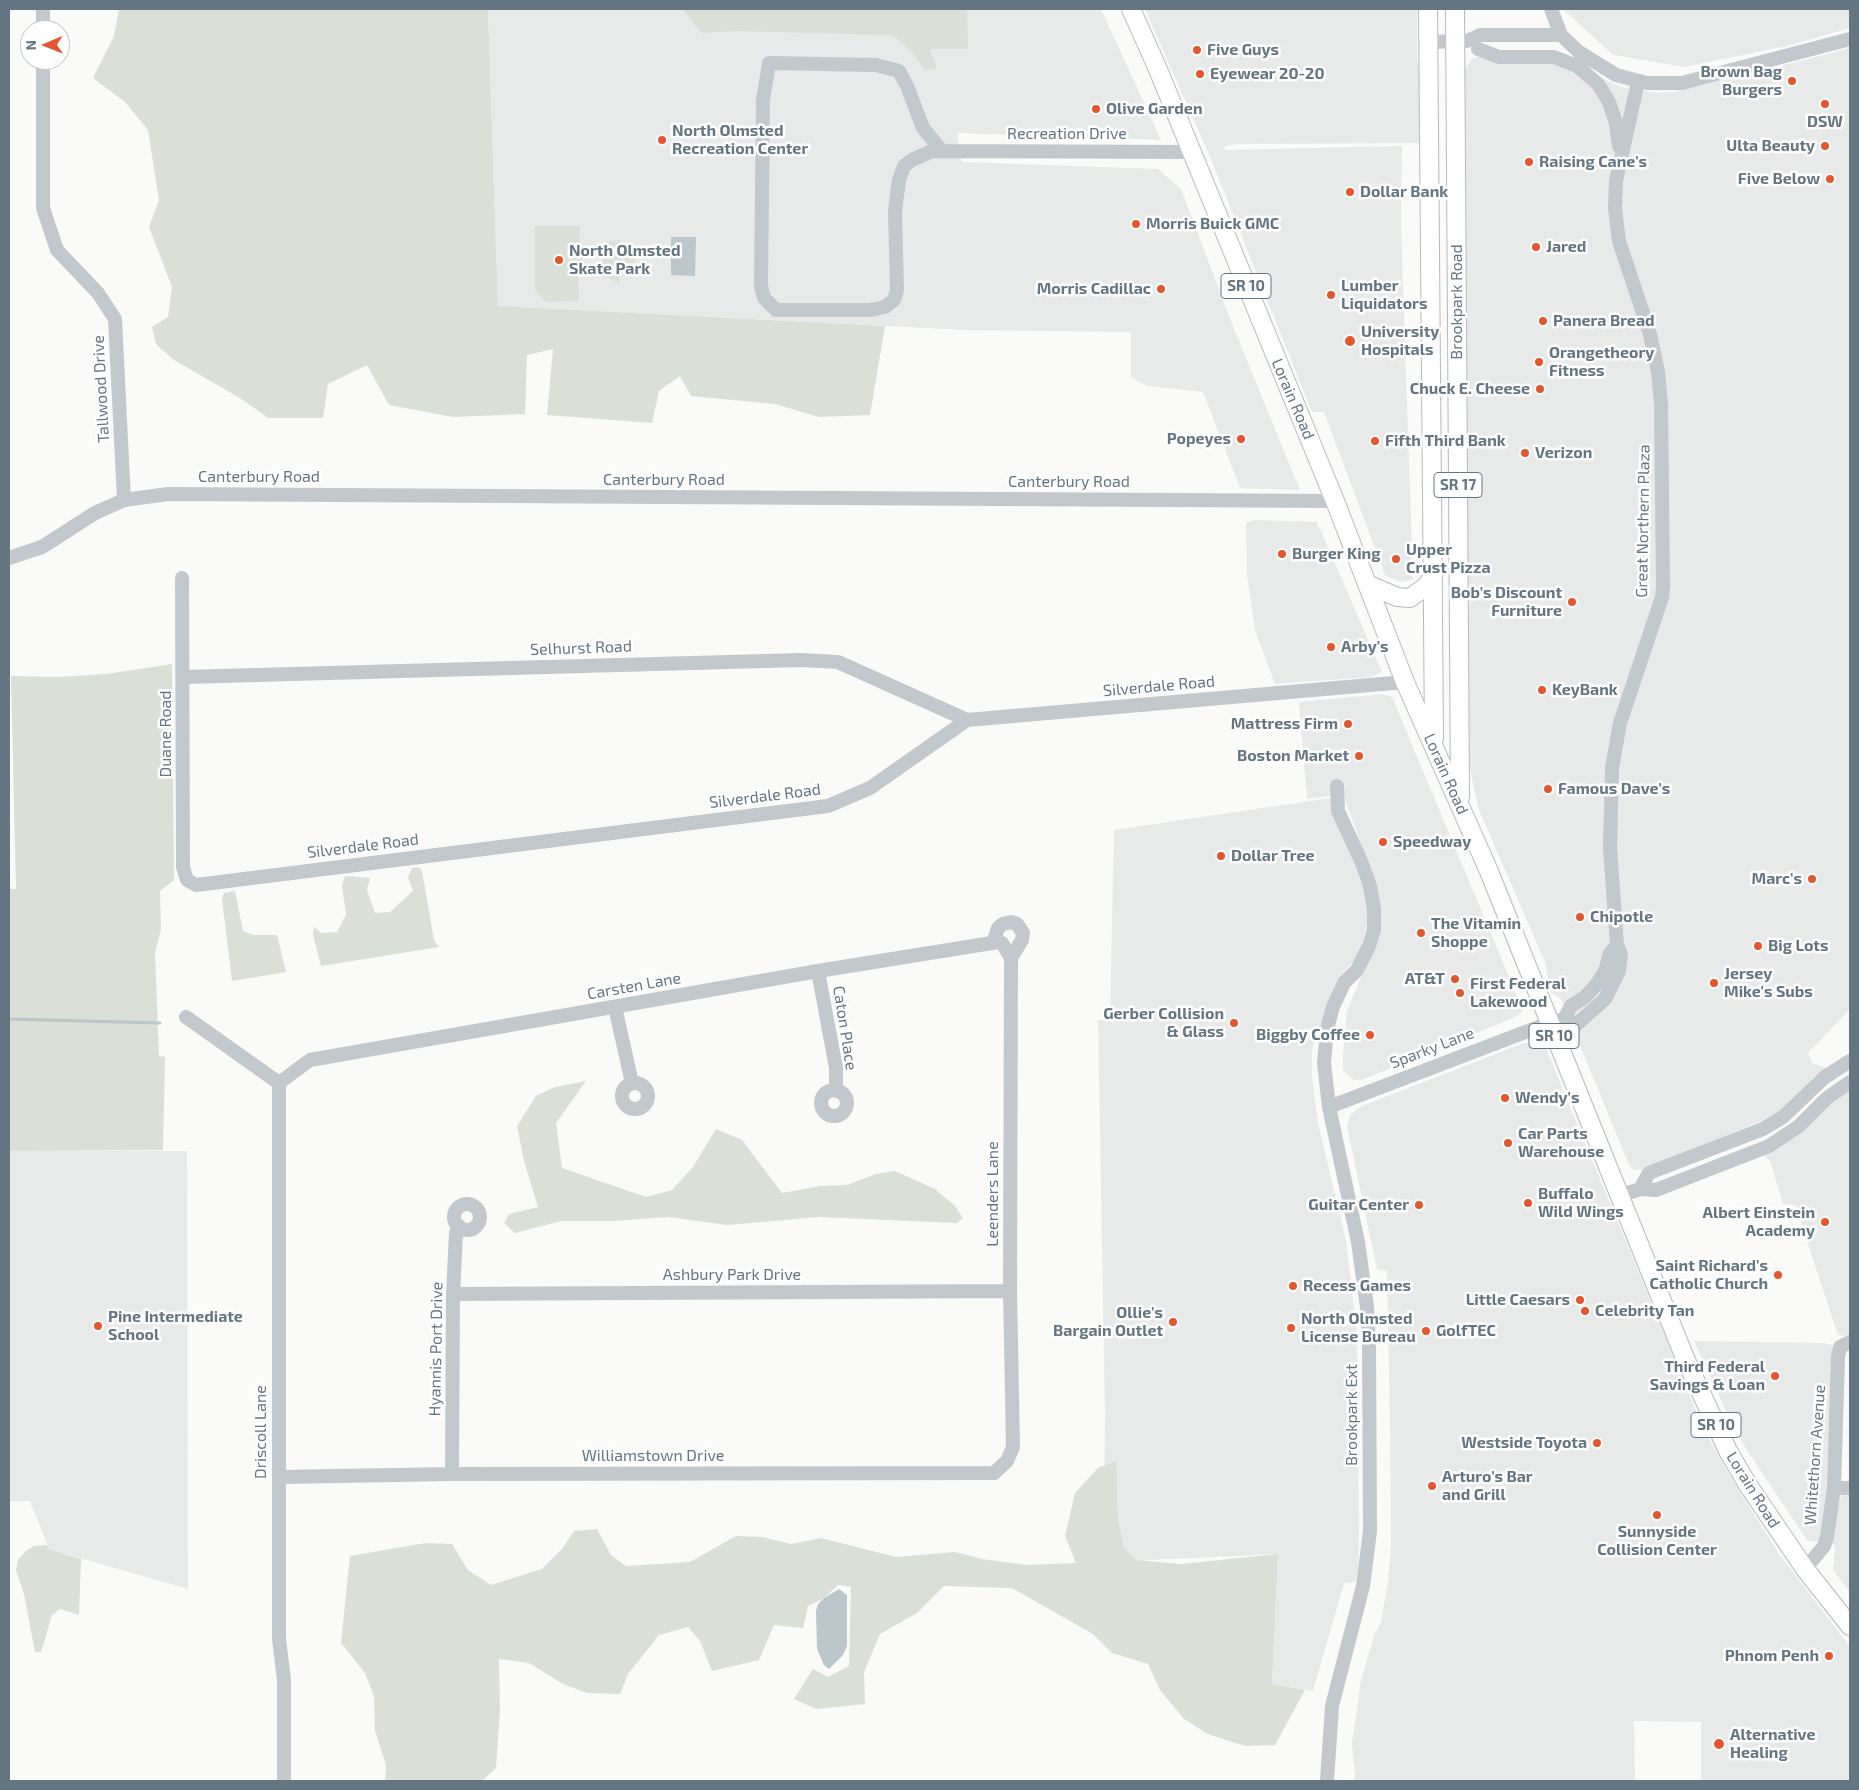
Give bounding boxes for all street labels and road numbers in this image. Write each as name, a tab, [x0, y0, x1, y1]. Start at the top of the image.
street label: Recreation Drive	[1007, 124, 1127, 144]
street label: Brookpark Road	[1447, 244, 1467, 360]
road number: SR 10	[1221, 274, 1271, 298]
street label: Tallwood Drive	[89, 335, 113, 443]
street label: Lorain Road	[1267, 356, 1319, 442]
street label: Great Northern Plaza	[1632, 444, 1654, 598]
street label: Canterbury Road	[198, 467, 320, 487]
street label: Canterbury Road	[603, 470, 725, 490]
street label: Canterbury Road	[1008, 472, 1130, 492]
road number: SR 17	[1434, 472, 1482, 498]
street label: Selhurst Road	[530, 637, 632, 659]
street label: Silverdale Road	[1102, 672, 1216, 700]
street label: Duane Road	[156, 691, 176, 777]
street label: Lorain Road	[1420, 731, 1472, 817]
street label: Silverdale Road	[708, 780, 822, 812]
street label: Silverdale Road	[306, 830, 420, 862]
street label: Carsten Lane	[586, 968, 682, 1004]
street label: Caton Place	[829, 984, 861, 1072]
street label: Sparky Lane	[1387, 1023, 1477, 1073]
road number: SR 10	[1529, 1024, 1579, 1048]
street label: Leenders Lane	[983, 1141, 1003, 1247]
street label: Ashbury Park Drive	[663, 1265, 801, 1285]
street label: Hyannis Port Drive	[425, 1282, 447, 1416]
street label: Brookpark Ext	[1342, 1364, 1362, 1466]
street label: Whitethorn Avenue	[1801, 1384, 1829, 1526]
street label: Driscoll Lane	[251, 1385, 271, 1479]
road number: SR 10	[1691, 1412, 1741, 1438]
street label: Williamstown Drive	[582, 1446, 724, 1466]
street label: Lorain Road	[1722, 1448, 1784, 1532]

